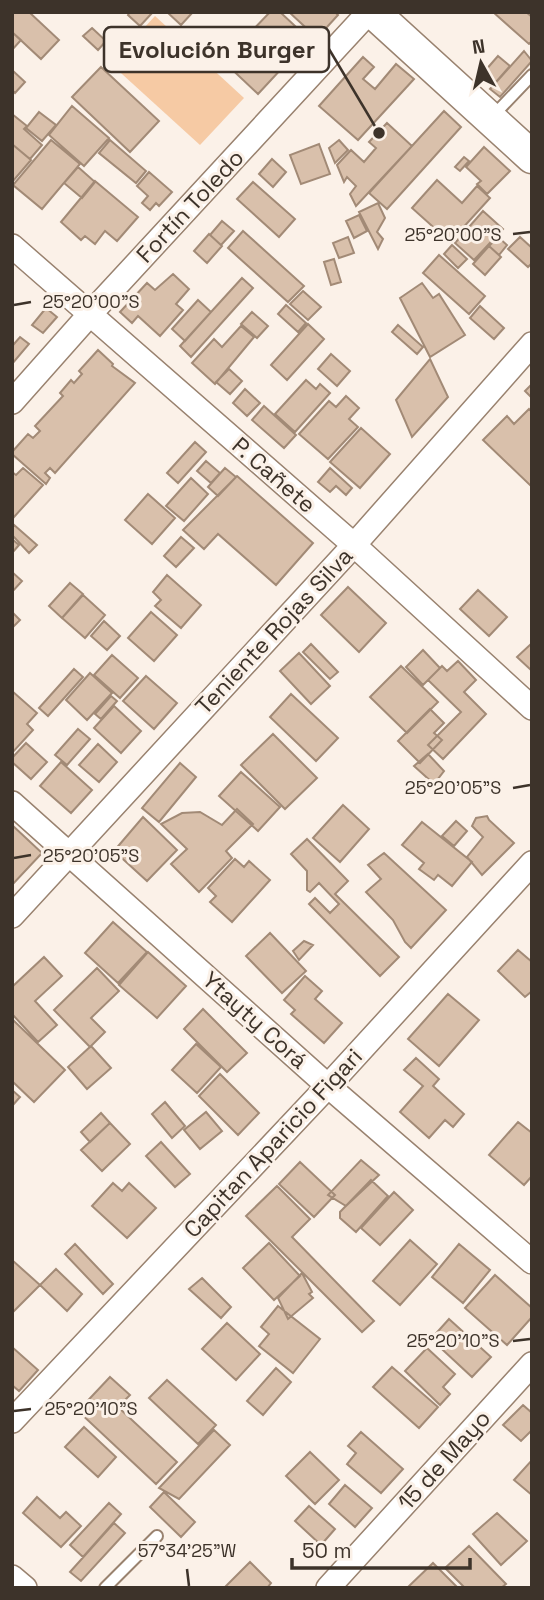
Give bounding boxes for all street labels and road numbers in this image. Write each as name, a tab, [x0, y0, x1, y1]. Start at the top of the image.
street label: Fortín Toledo	[130, 143, 250, 269]
street label: P. Cañete	[226, 430, 322, 520]
street label: Teniente Rojas Silva	[189, 541, 359, 721]
street label: Ytayty Corá	[196, 965, 314, 1075]
street label: Capitan Aparicio Figari	[177, 1042, 369, 1244]
street label: 15 de Mayo	[391, 1404, 497, 1516]

